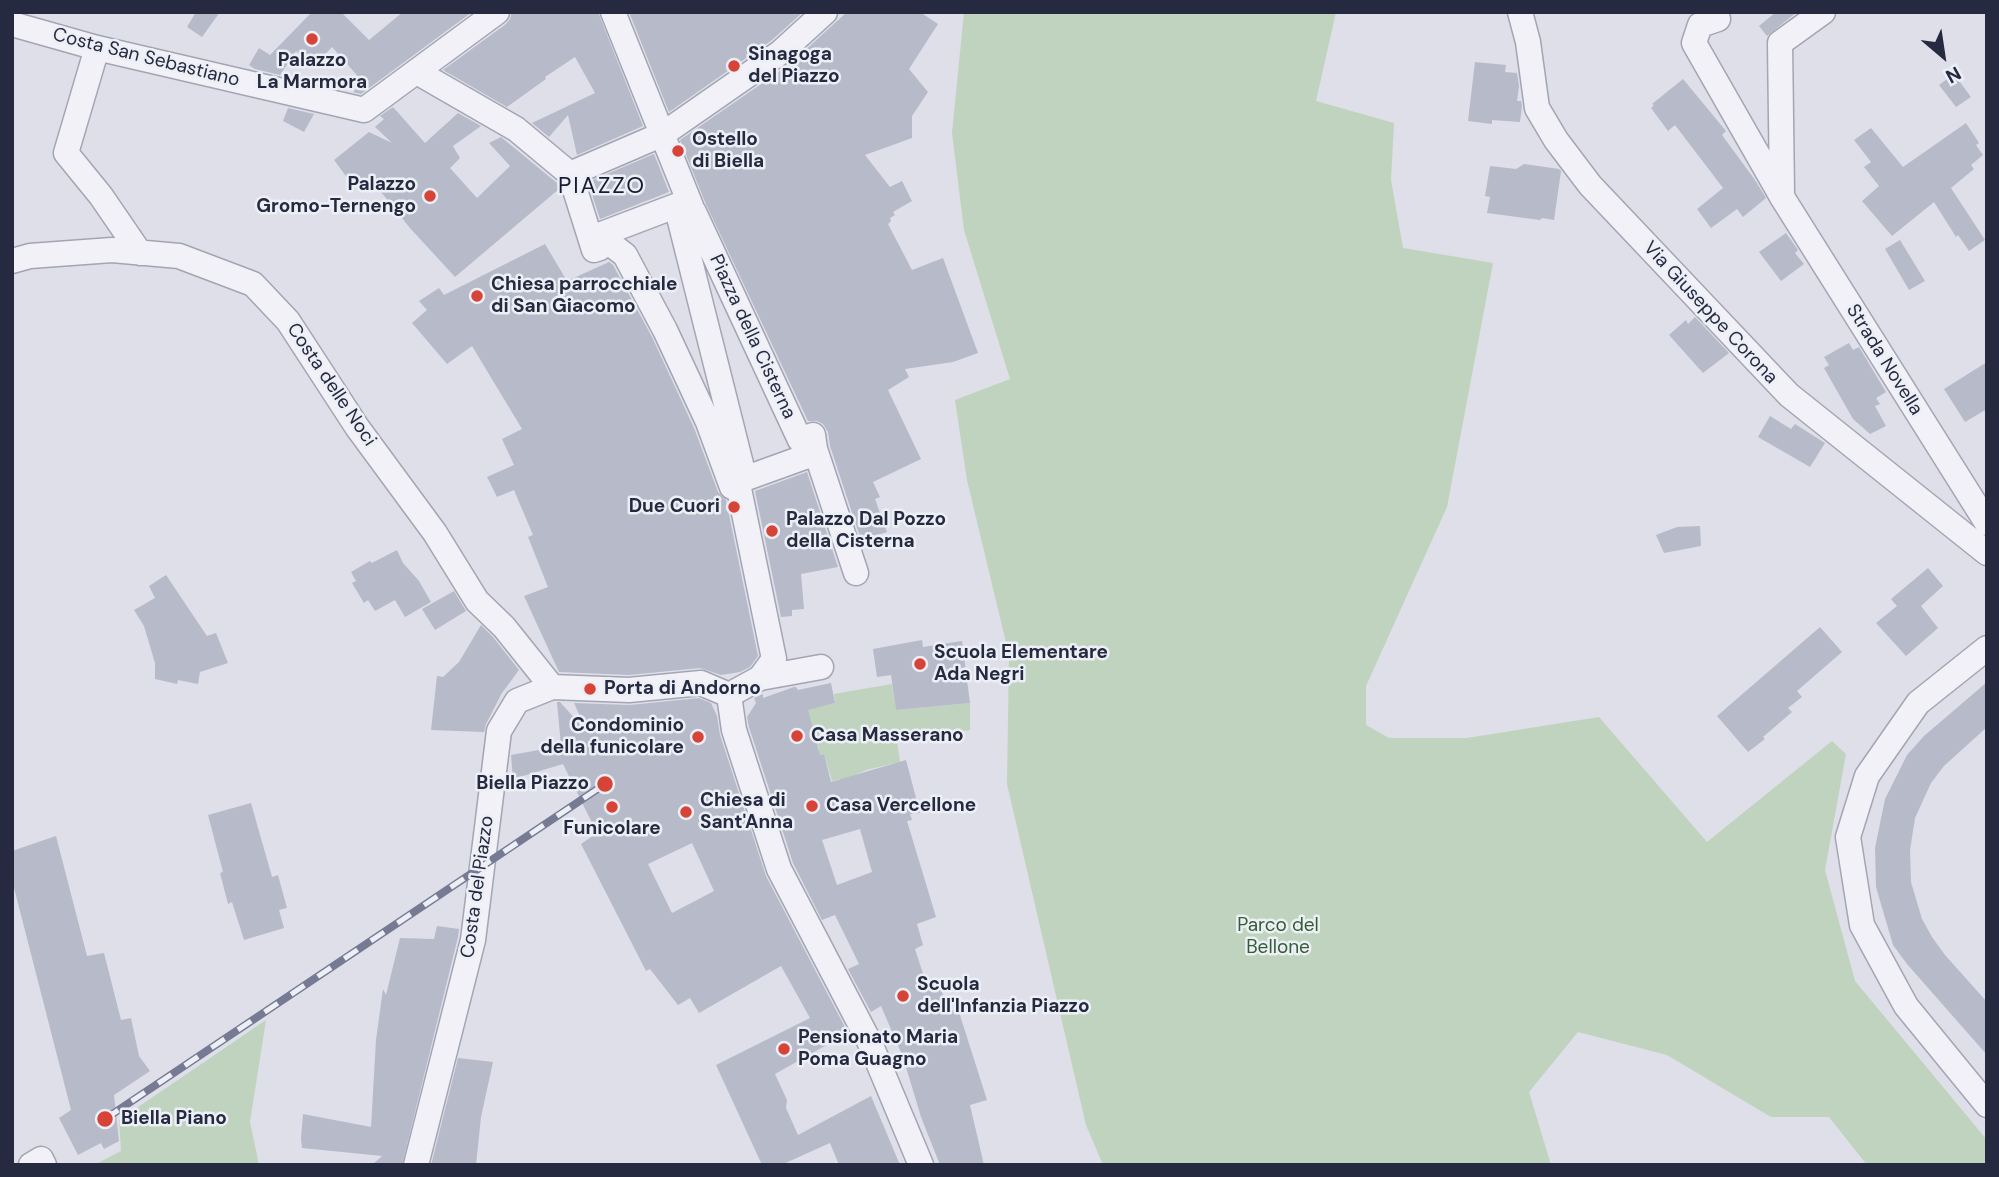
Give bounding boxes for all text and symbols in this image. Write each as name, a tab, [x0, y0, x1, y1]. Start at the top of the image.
north arrow	[1908, 21, 1978, 91]
street label: Costa San Sebastiano	[50, 24, 242, 92]
marker: Palazzo La Marmora	[304, 31, 320, 47]
place label: Sinagoga del Piazzo	[748, 44, 840, 88]
place label: Palazzo La Marmora	[257, 50, 367, 94]
marker: Sinagoga del Piazzo	[726, 58, 742, 74]
text: N	[1941, 61, 1966, 89]
place label: Ostello di Biella	[692, 129, 764, 173]
marker: Ostello di Biella	[670, 143, 686, 159]
district label: PIAZZO	[559, 173, 645, 201]
place label: Palazzo Gromo-Ternengo	[256, 174, 416, 218]
marker: Palazzo Gromo-Ternengo	[422, 188, 438, 204]
street label: Via Giuseppe Corona	[1638, 237, 1782, 389]
street label: Piazza della Cisterna	[704, 251, 800, 423]
place label: Chiesa parrocchiale di San Giacomo	[491, 274, 677, 318]
marker: Chiesa parrocchiale di San Giacomo	[469, 288, 485, 304]
street label: Strada Novella	[1841, 300, 1927, 420]
street label: Costa delle Noci	[281, 319, 381, 451]
place label: Due Cuori	[629, 496, 720, 518]
marker: Due Cuori	[726, 499, 742, 515]
place label: Palazzo Dal Pozzo della Cisterna	[786, 509, 946, 553]
marker: Palazzo Dal Pozzo della Cisterna	[764, 523, 780, 539]
place label: Scuola Elementare Ada Negri	[934, 642, 1108, 686]
marker: Scuola Elementare Ada Negri	[912, 656, 928, 672]
place label: Porta di Andorno	[604, 678, 761, 700]
marker: Porta di Andorno	[582, 681, 598, 697]
place label: Condominio della funicolare	[540, 715, 684, 759]
place label: Casa Masserano	[811, 725, 964, 747]
marker: Casa Masserano	[789, 728, 805, 744]
marker: Condominio della funicolare	[690, 729, 706, 745]
place label: Biella Piazzo	[476, 773, 589, 795]
marker: Biella Piazzo	[595, 774, 615, 794]
place label: Chiesa di Sant'Anna	[700, 790, 793, 834]
place label: Casa Vercellone	[826, 795, 976, 817]
marker: Casa Vercellone	[804, 798, 820, 814]
marker: Funicolare	[604, 799, 620, 815]
marker: Chiesa di Sant'Anna	[678, 804, 694, 820]
street label: Costa del Piazzo	[457, 814, 499, 960]
place label: Funicolare	[563, 818, 661, 840]
park label: Parco del Bellone	[1237, 915, 1319, 959]
place label: Scuola dell'Infanzia Piazzo	[917, 974, 1090, 1018]
marker: Scuola dell'Infanzia Piazzo	[895, 988, 911, 1004]
place label: Pensionato Maria Poma Guagno	[798, 1027, 958, 1071]
marker: Pensionato Maria Poma Guagno	[776, 1041, 792, 1057]
place label: Biella Piano	[121, 1108, 227, 1130]
marker: Biella Piano	[95, 1109, 115, 1129]

